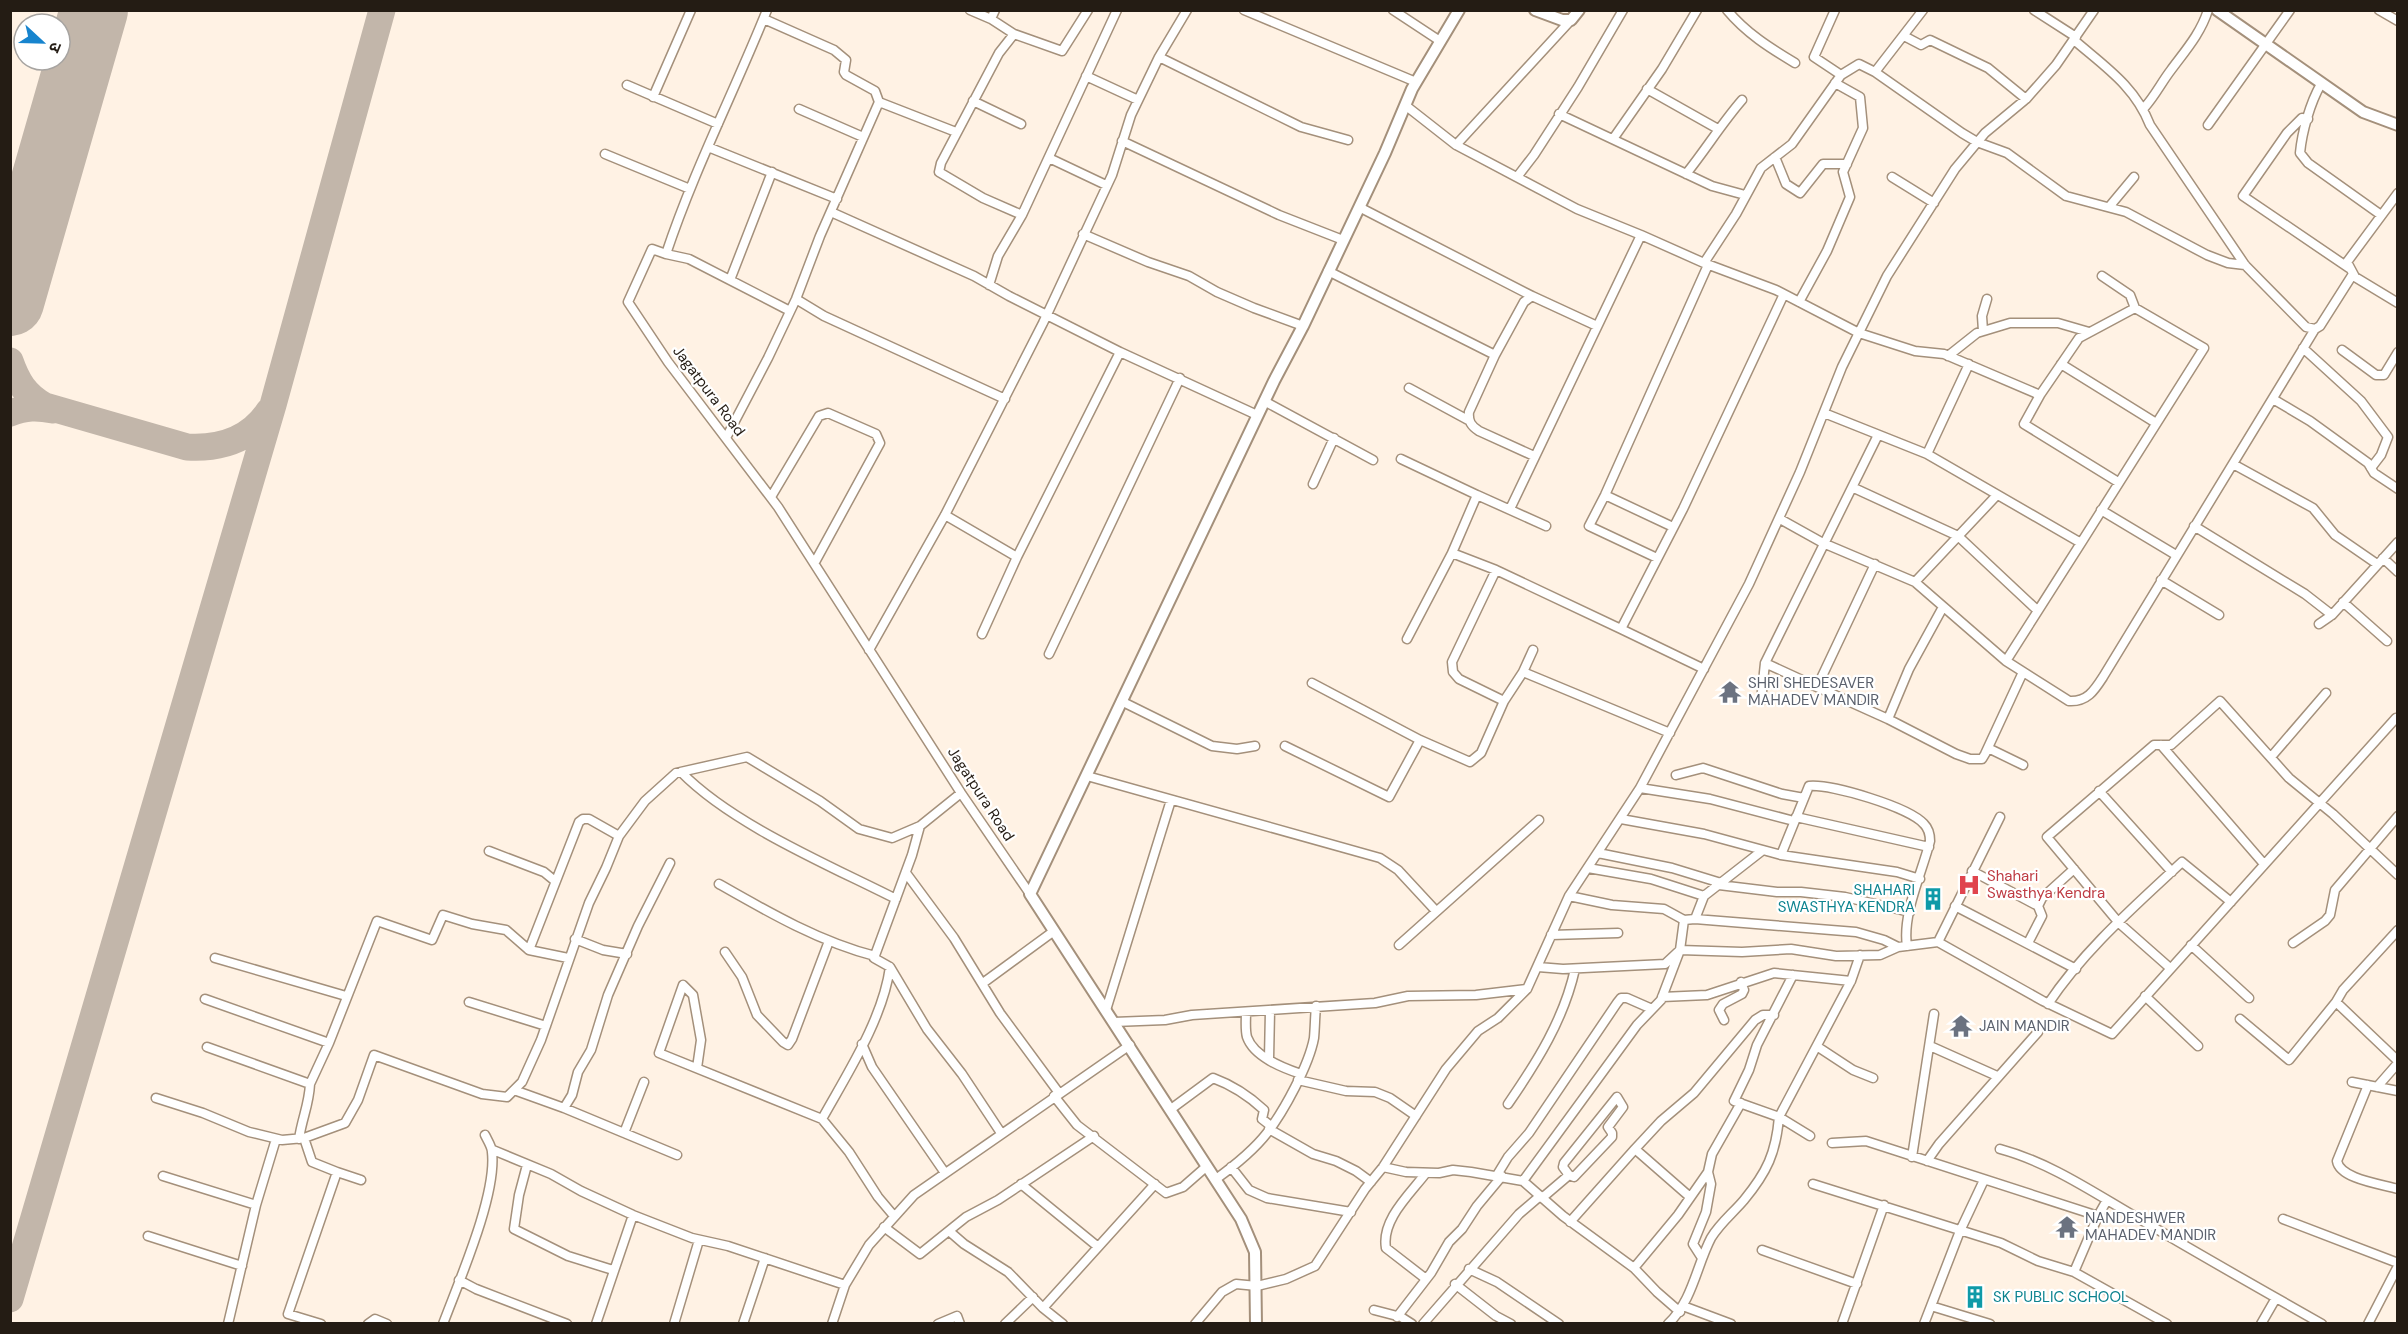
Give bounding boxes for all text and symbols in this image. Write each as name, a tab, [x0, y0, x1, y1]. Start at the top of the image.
north arrow	[12, 12, 72, 72]
text: उ	[44, 39, 67, 56]
street label: Jagatpura Road	[668, 342, 750, 440]
place label: SHRI SHEDESAVER MAHADEV MANDIR	[1748, 673, 1879, 710]
temple icon: SHRI SHEDESAVER MAHADEV MANDIR	[1717, 679, 1743, 705]
street label: Jagatpura Road	[943, 743, 1019, 845]
place label: Shahari Swasthya Kendra	[1987, 866, 2105, 903]
hospital icon: Shahari Swasthya Kendra	[1956, 872, 1982, 898]
place label: SHAHARI SWASTHYA KENDRA	[1778, 880, 1915, 917]
building icon: SHAHARI SWASTHYA KENDRA	[1920, 886, 1946, 912]
temple icon: JAIN MANDIR	[1948, 1013, 1974, 1039]
place label: JAIN MANDIR	[1979, 1016, 2070, 1036]
place label: NANDESHWER MAHADEV MANDIR	[2085, 1208, 2216, 1245]
temple icon: NANDESHWER MAHADEV MANDIR	[2054, 1214, 2080, 1240]
building icon: SK PUBLIC SCHOOL	[1962, 1284, 1988, 1310]
place label: SK PUBLIC SCHOOL	[1993, 1287, 2129, 1307]

